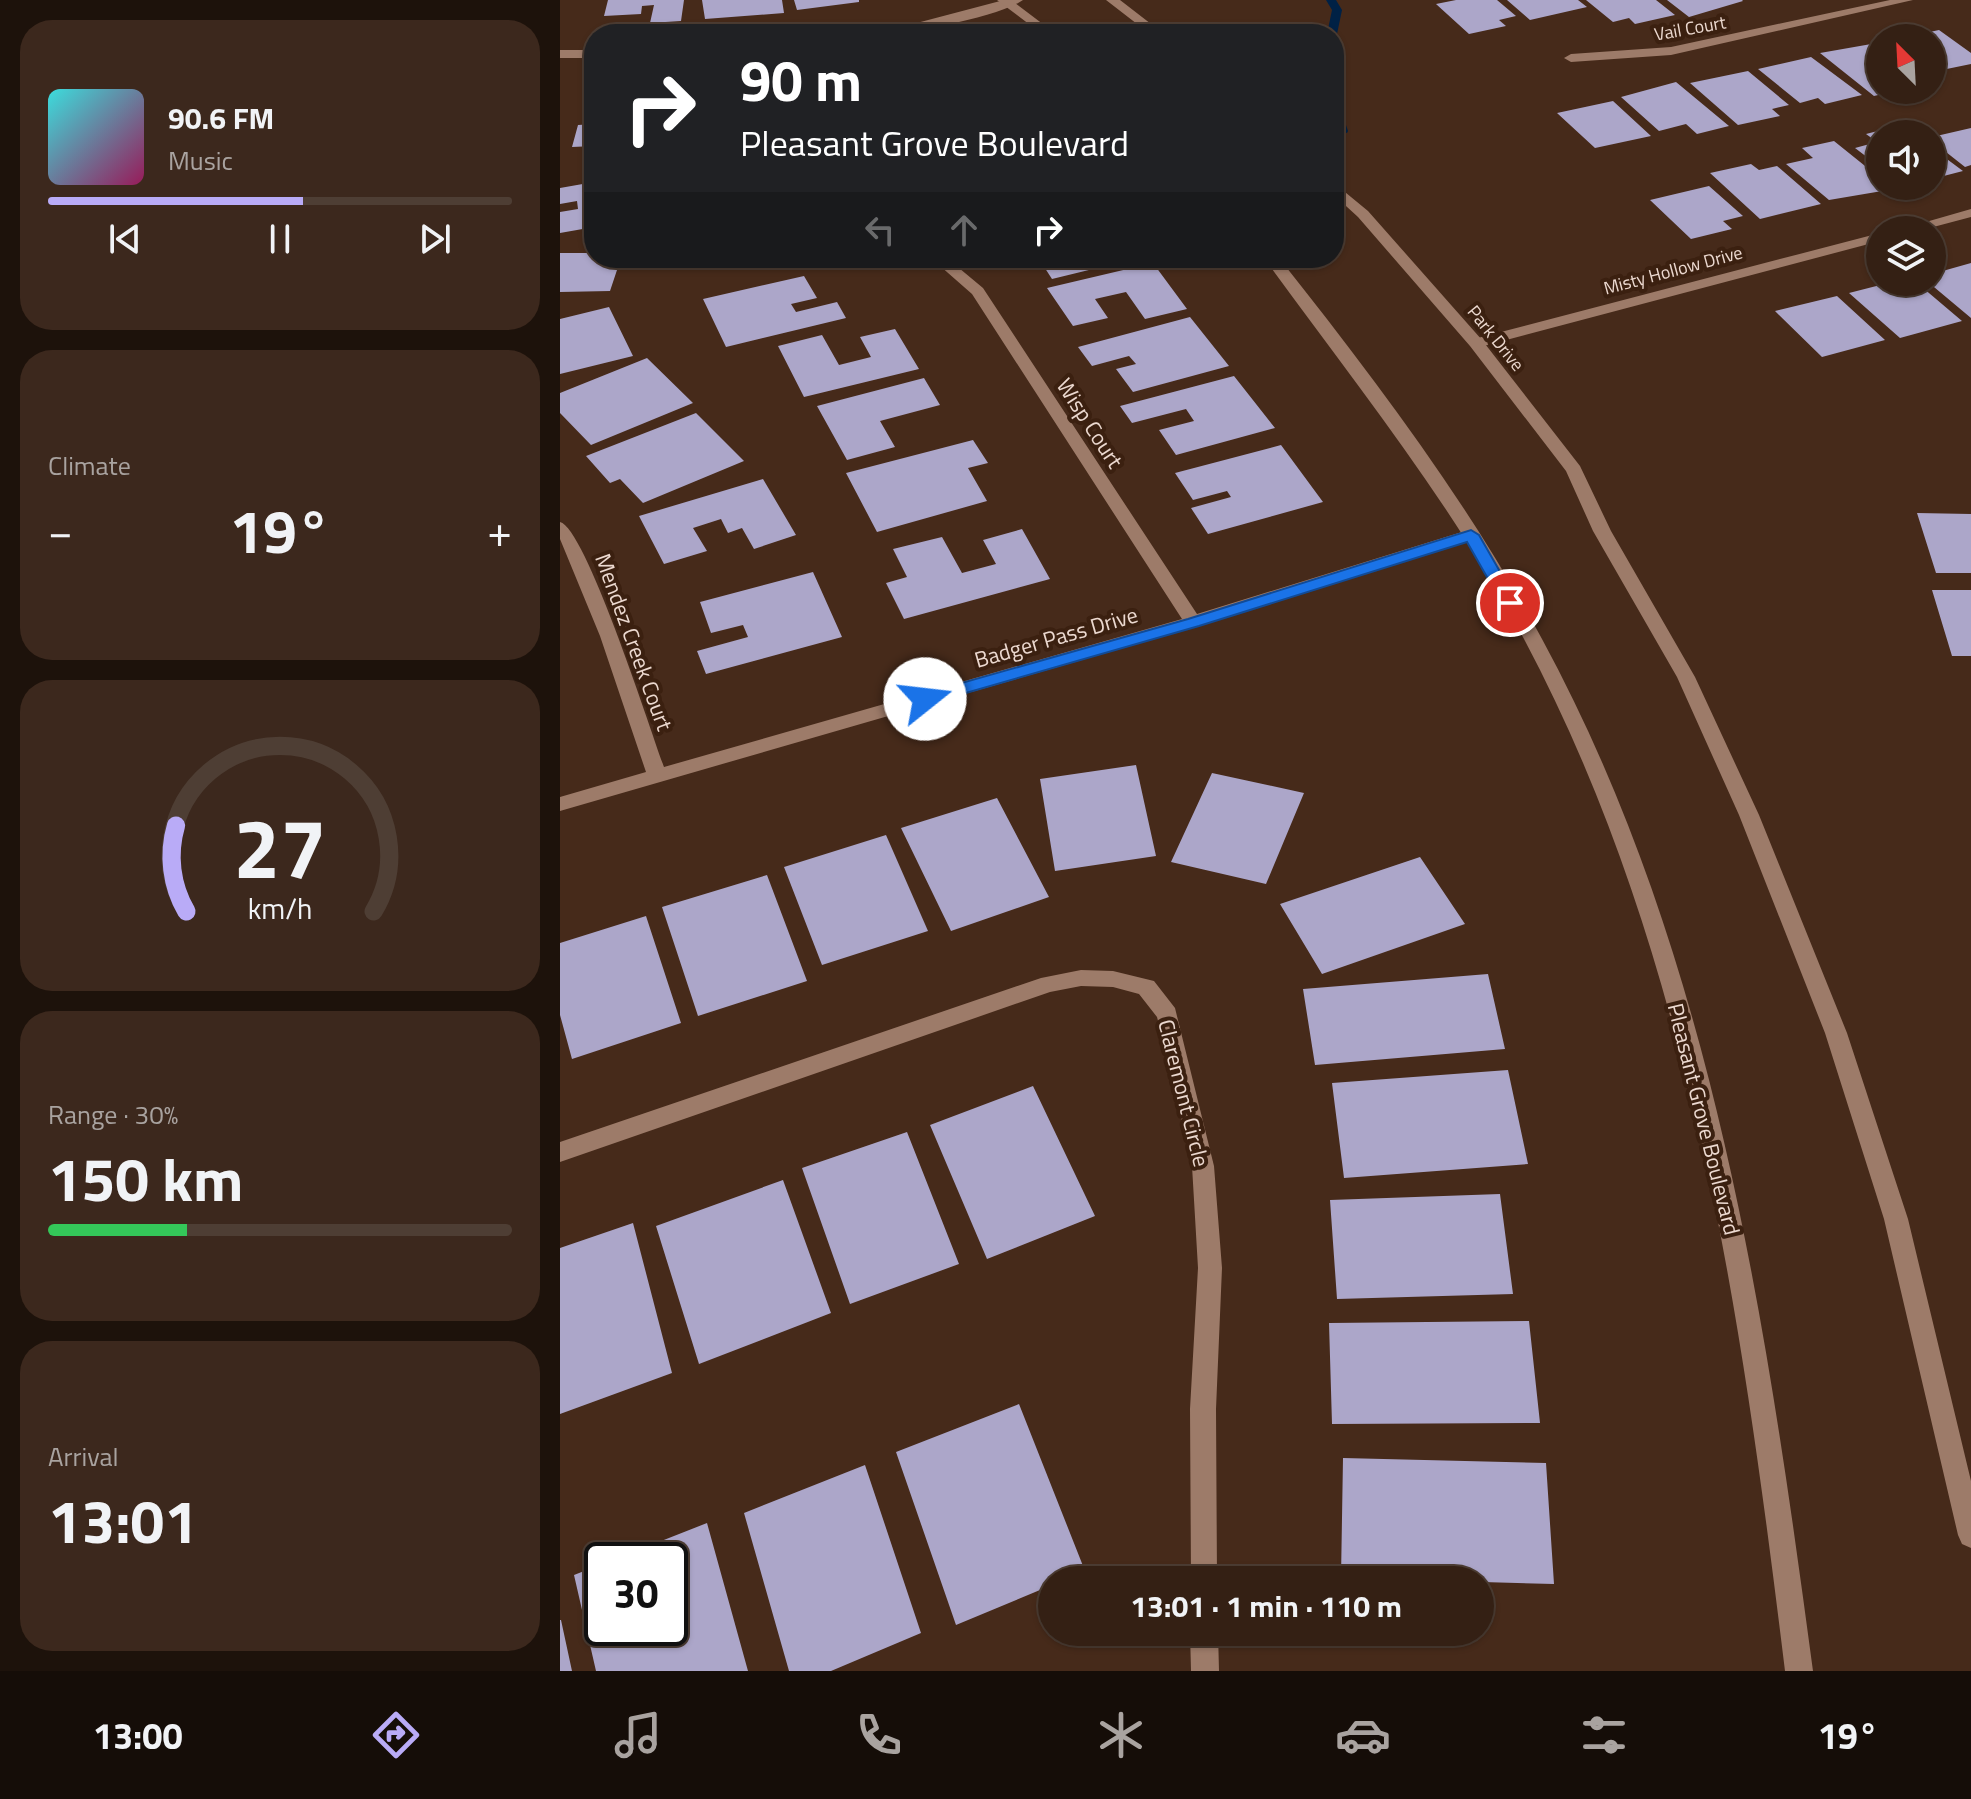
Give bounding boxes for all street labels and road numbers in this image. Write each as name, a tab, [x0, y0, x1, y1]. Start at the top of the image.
street label: Vail Court	[1652, 8, 1729, 48]
street label: Misty Hollow Drive	[1601, 238, 1745, 302]
street label: Park Drive	[1461, 299, 1531, 377]
street label: Wisp Court	[1048, 371, 1132, 475]
street label: Mendez Creek Court	[586, 549, 682, 736]
street label: Badger Pass Drive	[970, 597, 1142, 677]
street label: Pleasant Grove Boulevard	[1659, 1000, 1749, 1238]
street label: Claremont Circle	[1149, 1016, 1219, 1170]

